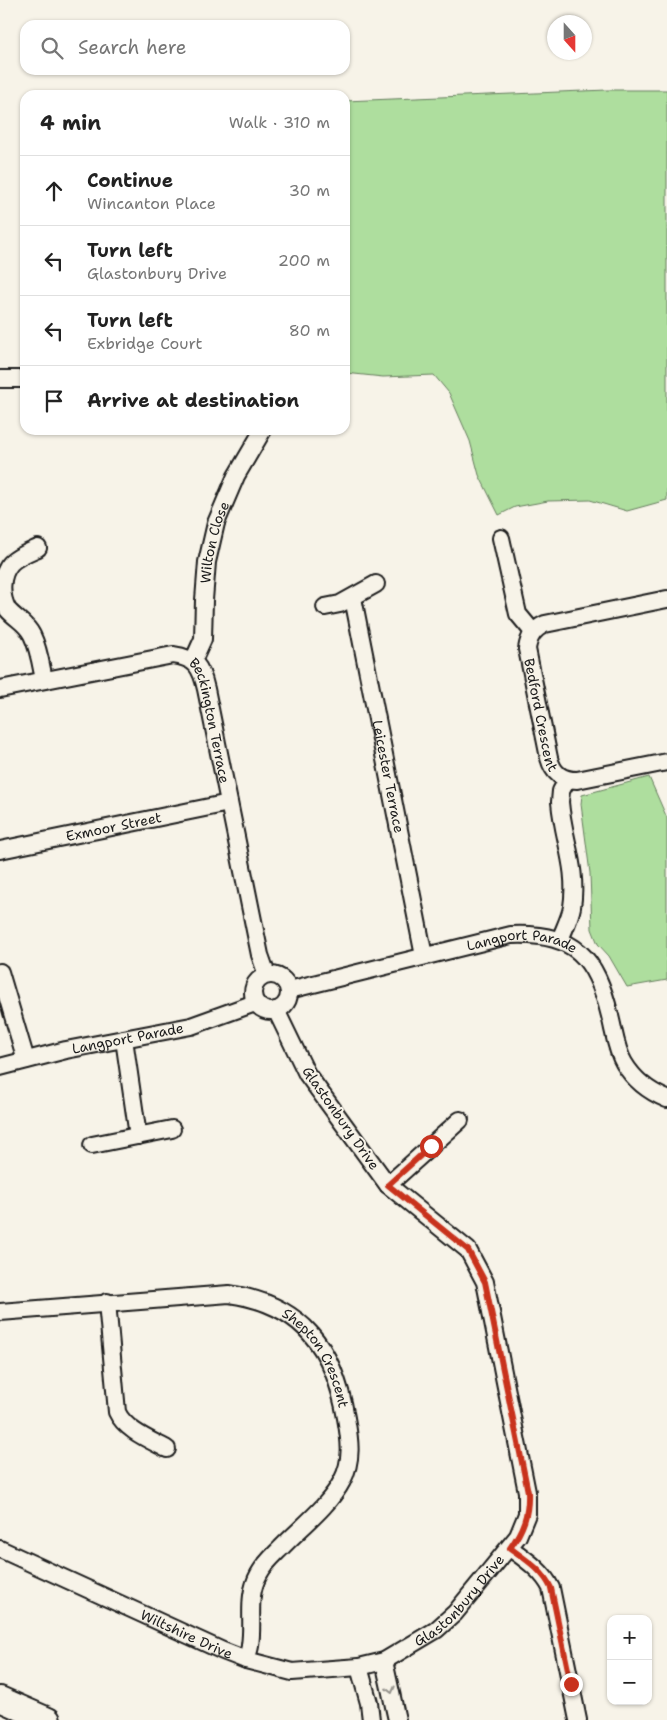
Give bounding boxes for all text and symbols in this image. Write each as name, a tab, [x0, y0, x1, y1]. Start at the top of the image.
north arrow	[547, 15, 592, 60]
search box	[20, 20, 350, 75]
icon: search	[38, 34, 66, 62]
text: Search here	[78, 35, 187, 60]
text: 4 min	[40, 109, 101, 137]
text: Walk · 310 m	[229, 112, 330, 133]
text: Continue	[87, 168, 173, 193]
icon: ahead	[40, 177, 68, 205]
text: 30 m	[289, 180, 330, 201]
text: Wincanton Place	[87, 193, 216, 214]
text: Turn left	[87, 238, 173, 263]
icon: left	[40, 247, 68, 275]
text: 200 m	[278, 250, 330, 271]
text: Glastonbury Drive	[87, 263, 227, 284]
text: Turn left	[87, 308, 173, 333]
icon: left	[40, 317, 68, 345]
text: 80 m	[289, 320, 330, 341]
text: Exbridge Court	[87, 333, 203, 354]
icon: arrive	[40, 387, 68, 415]
text: Arrive at destination	[87, 388, 299, 413]
street label: Wilton Close	[196, 498, 233, 584]
street label: Beckington Terrace	[186, 654, 234, 785]
street label: Bedford Crescent	[520, 657, 562, 775]
street label: Leicester Terrace	[368, 718, 408, 835]
street label: Exmoor Street	[64, 808, 163, 845]
street label: Langport Parade	[465, 925, 581, 957]
street label: Langport Parade	[70, 1019, 185, 1058]
street label: Glastonbury Drive	[299, 1063, 384, 1173]
route start	[420, 1135, 443, 1158]
street label: Shepton Crescent	[279, 1304, 353, 1409]
street label: Glastonbury Drive	[411, 1551, 508, 1650]
street label: Wiltshire Drive	[137, 1605, 235, 1663]
map controls	[607, 1615, 652, 1705]
button: +	[607, 1615, 652, 1660]
button: −	[607, 1660, 652, 1705]
route end	[560, 1673, 583, 1696]
one-way arrow	[385, 1686, 396, 1695]

